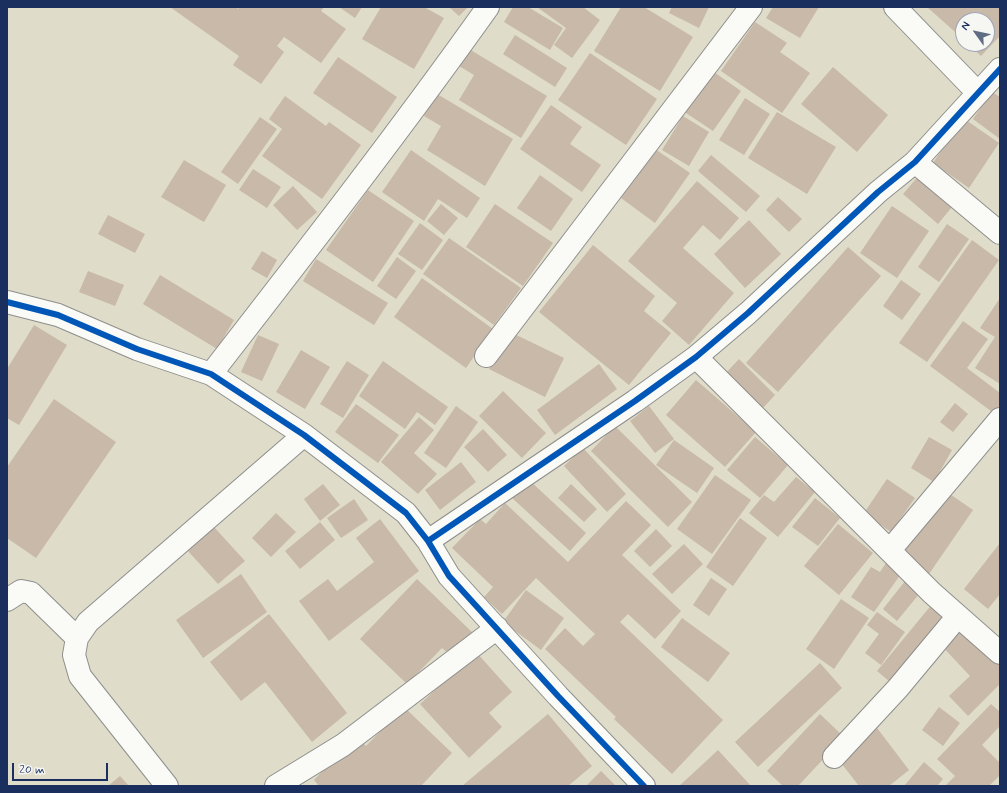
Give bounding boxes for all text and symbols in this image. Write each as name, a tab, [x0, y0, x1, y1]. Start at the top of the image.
north arrow	[955, 12, 995, 52]
text: N	[958, 19, 974, 33]
scale bar	[14, 755, 110, 781]
text: 20 m	[19, 762, 45, 778]

